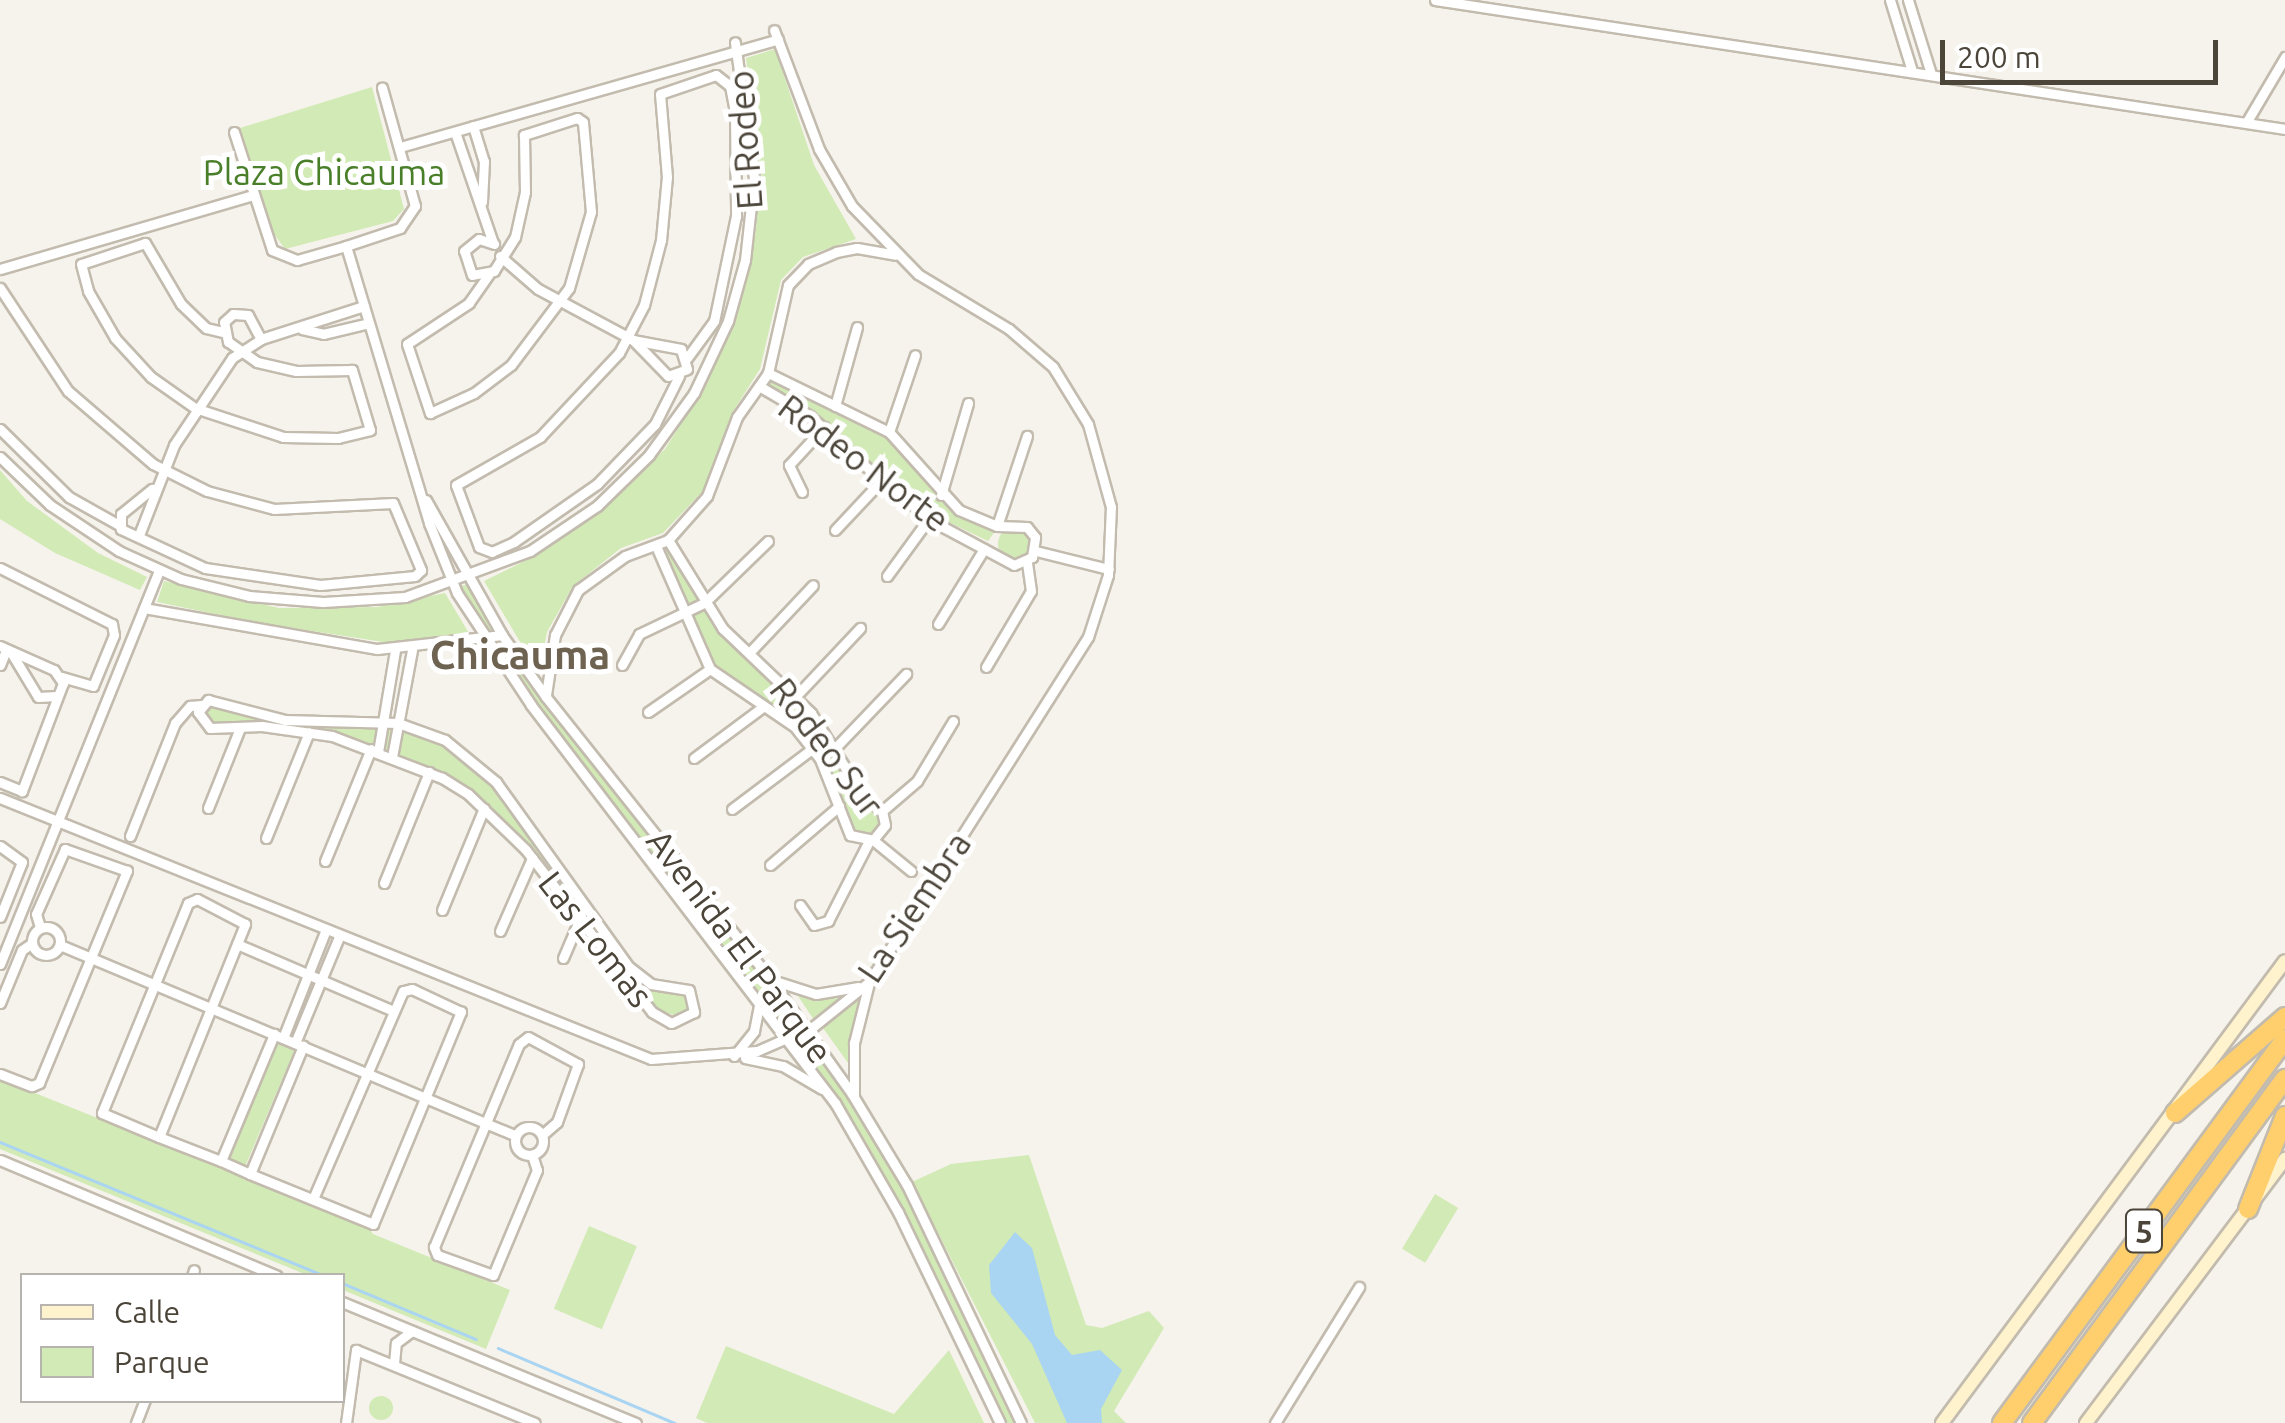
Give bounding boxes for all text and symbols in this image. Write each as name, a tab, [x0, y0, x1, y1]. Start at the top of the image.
scale bar	[1945, 20, 2222, 82]
text: 200 m	[1957, 40, 2041, 74]
street label: El Rodeo	[719, 69, 771, 211]
park label: Plaza Chicauma	[203, 151, 445, 193]
street label: Rodeo Norte	[771, 385, 957, 541]
district label: Chicauma	[430, 631, 610, 679]
street label: Rodeo Sur	[761, 670, 893, 824]
street label: Avenida El Parque	[638, 821, 842, 1071]
street label: La Siembra	[849, 824, 979, 990]
street label: Las Lomas	[530, 863, 662, 1015]
road number: 5	[2124, 1204, 2164, 1258]
legend	[20, 1273, 345, 1403]
text: Calle	[114, 1295, 180, 1329]
text: Parque	[114, 1345, 210, 1379]

